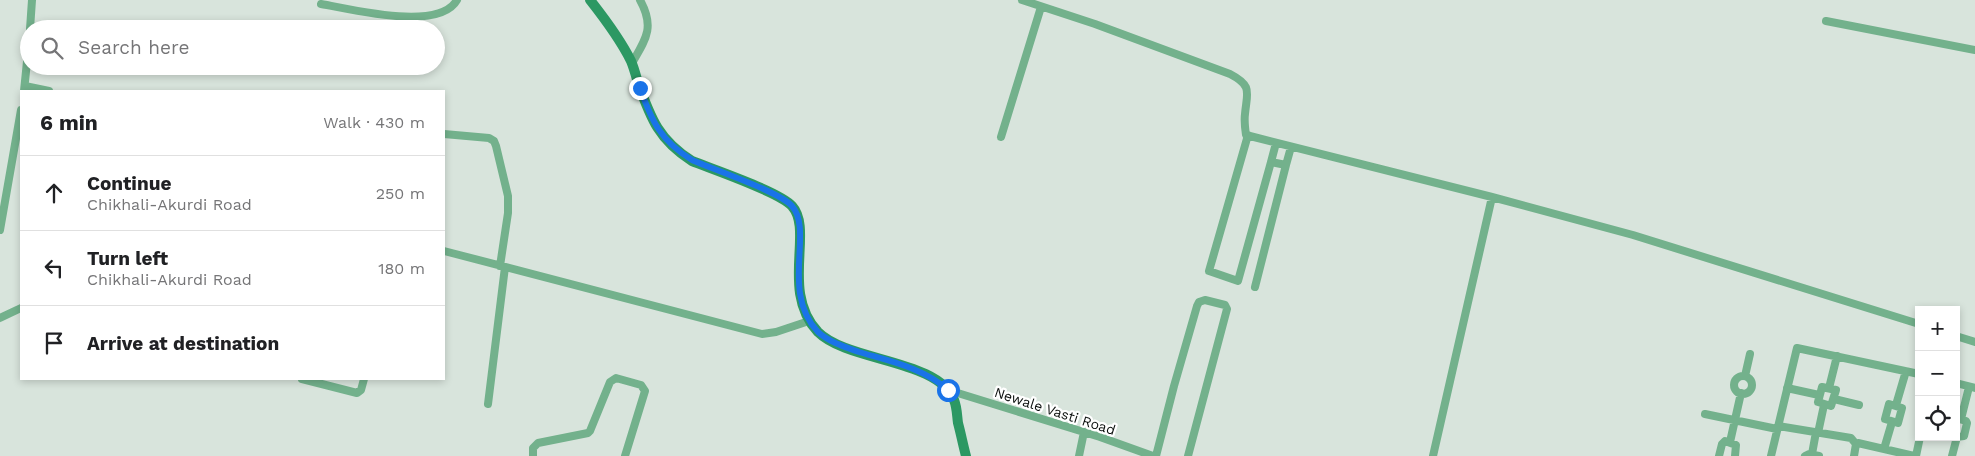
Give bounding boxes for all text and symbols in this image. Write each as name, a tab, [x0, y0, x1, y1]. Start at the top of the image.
search box	[20, 20, 445, 75]
icon: search	[38, 34, 66, 62]
text: Search here	[78, 36, 189, 59]
route end	[629, 77, 652, 100]
text: 6 min	[40, 110, 98, 135]
text: Walk · 430 m	[323, 113, 425, 132]
text: Continue	[87, 172, 171, 195]
icon: ahead	[40, 179, 68, 207]
text: 250 m	[376, 184, 425, 203]
text: Chikhali-Akurdi Road	[87, 195, 252, 214]
text: Turn left	[87, 247, 168, 270]
icon: left	[40, 254, 68, 282]
text: 180 m	[378, 259, 425, 278]
text: Chikhali-Akurdi Road	[87, 270, 252, 289]
map controls	[1915, 306, 1960, 441]
button: +	[1915, 306, 1960, 351]
icon: arrive	[40, 329, 68, 357]
text: Arrive at destination	[87, 332, 279, 355]
button: −	[1915, 351, 1960, 396]
route start	[937, 379, 960, 402]
street label: Newale Vasti Road	[992, 384, 1118, 438]
button: locate	[1915, 396, 1960, 441]

